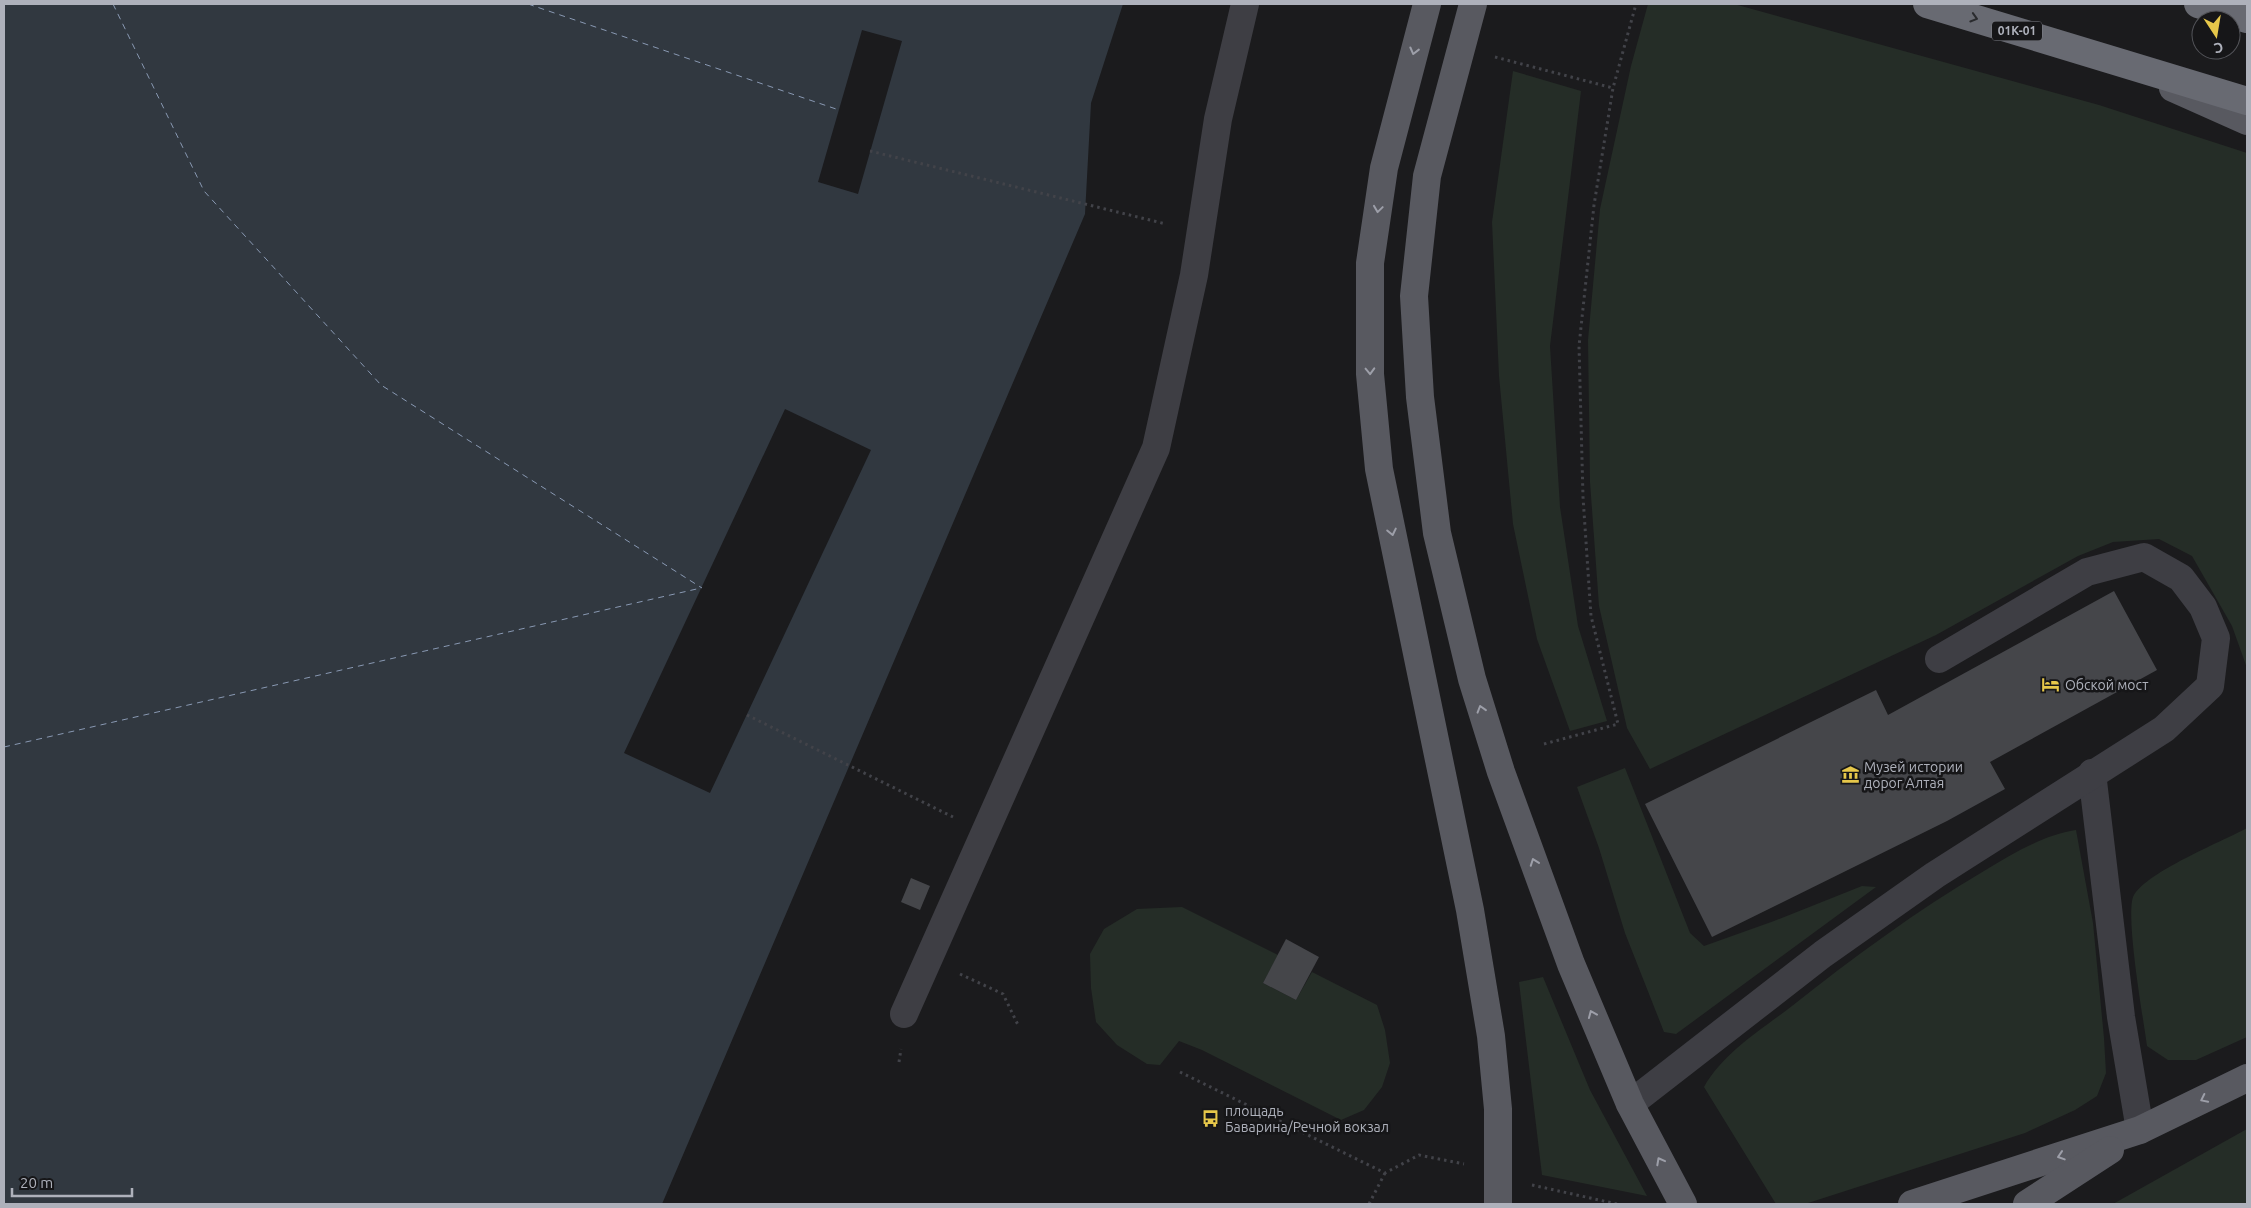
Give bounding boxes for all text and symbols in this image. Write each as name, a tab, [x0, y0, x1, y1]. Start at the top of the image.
north arrow	[2191, 10, 2241, 60]
one-way arrow	[1969, 12, 1977, 22]
road number: 01К-01	[1992, 22, 2042, 40]
text: С	[2213, 39, 2225, 56]
one-way arrow	[1409, 46, 1420, 55]
one-way arrow	[1373, 205, 1384, 213]
one-way arrow	[1365, 368, 1375, 375]
one-way arrow	[1386, 527, 1397, 536]
hotel icon: Обской мост	[2041, 675, 2061, 695]
place label: Обской мост	[2065, 677, 2148, 693]
one-way arrow	[1477, 705, 1487, 713]
place label: Музей истории дорог Алтая	[1864, 759, 1963, 791]
museum icon: Музей истории дорог Алтая	[1840, 765, 1860, 785]
one-way arrow	[1530, 858, 1540, 867]
one-way arrow	[1588, 1010, 1598, 1019]
one-way arrow	[2200, 1093, 2209, 1103]
place label: площадь Баварина/Речной вокзал	[1225, 1103, 1389, 1135]
bus stop icon: площадь Баварина/Речной вокзал	[1201, 1109, 1221, 1129]
one-way arrow	[2057, 1150, 2065, 1160]
one-way arrow	[1656, 1157, 1666, 1166]
scale bar	[12, 1166, 132, 1198]
text: 20 m	[20, 1174, 53, 1191]

